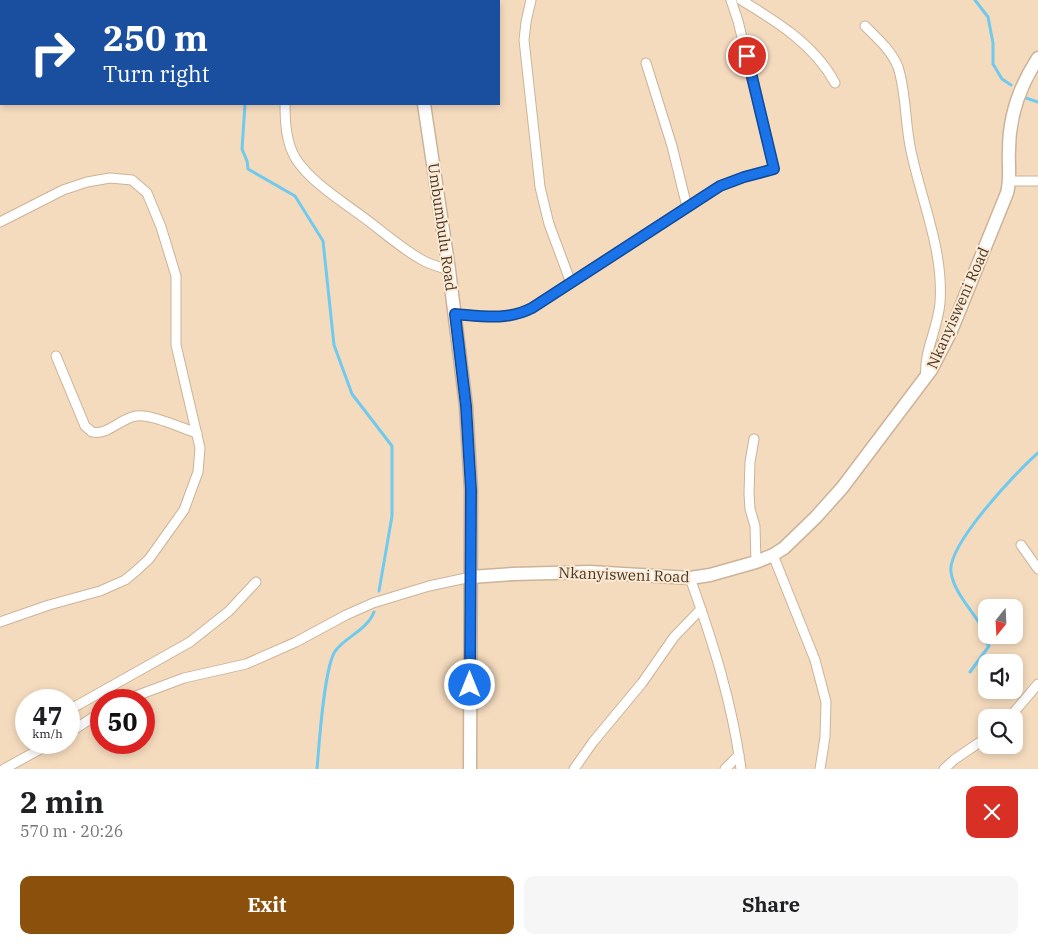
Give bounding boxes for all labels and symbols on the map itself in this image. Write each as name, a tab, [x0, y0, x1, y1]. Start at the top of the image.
pin	[726, 35, 768, 77]
street label: Umbumbulu Road	[424, 162, 461, 292]
street label: Nkanyisweni Road	[922, 244, 993, 372]
street label: Nkanyisweni Road	[558, 563, 690, 586]
north arrow	[978, 599, 1022, 644]
position arrow	[443, 658, 495, 710]
speed limit sign: 50	[90, 689, 155, 754]

